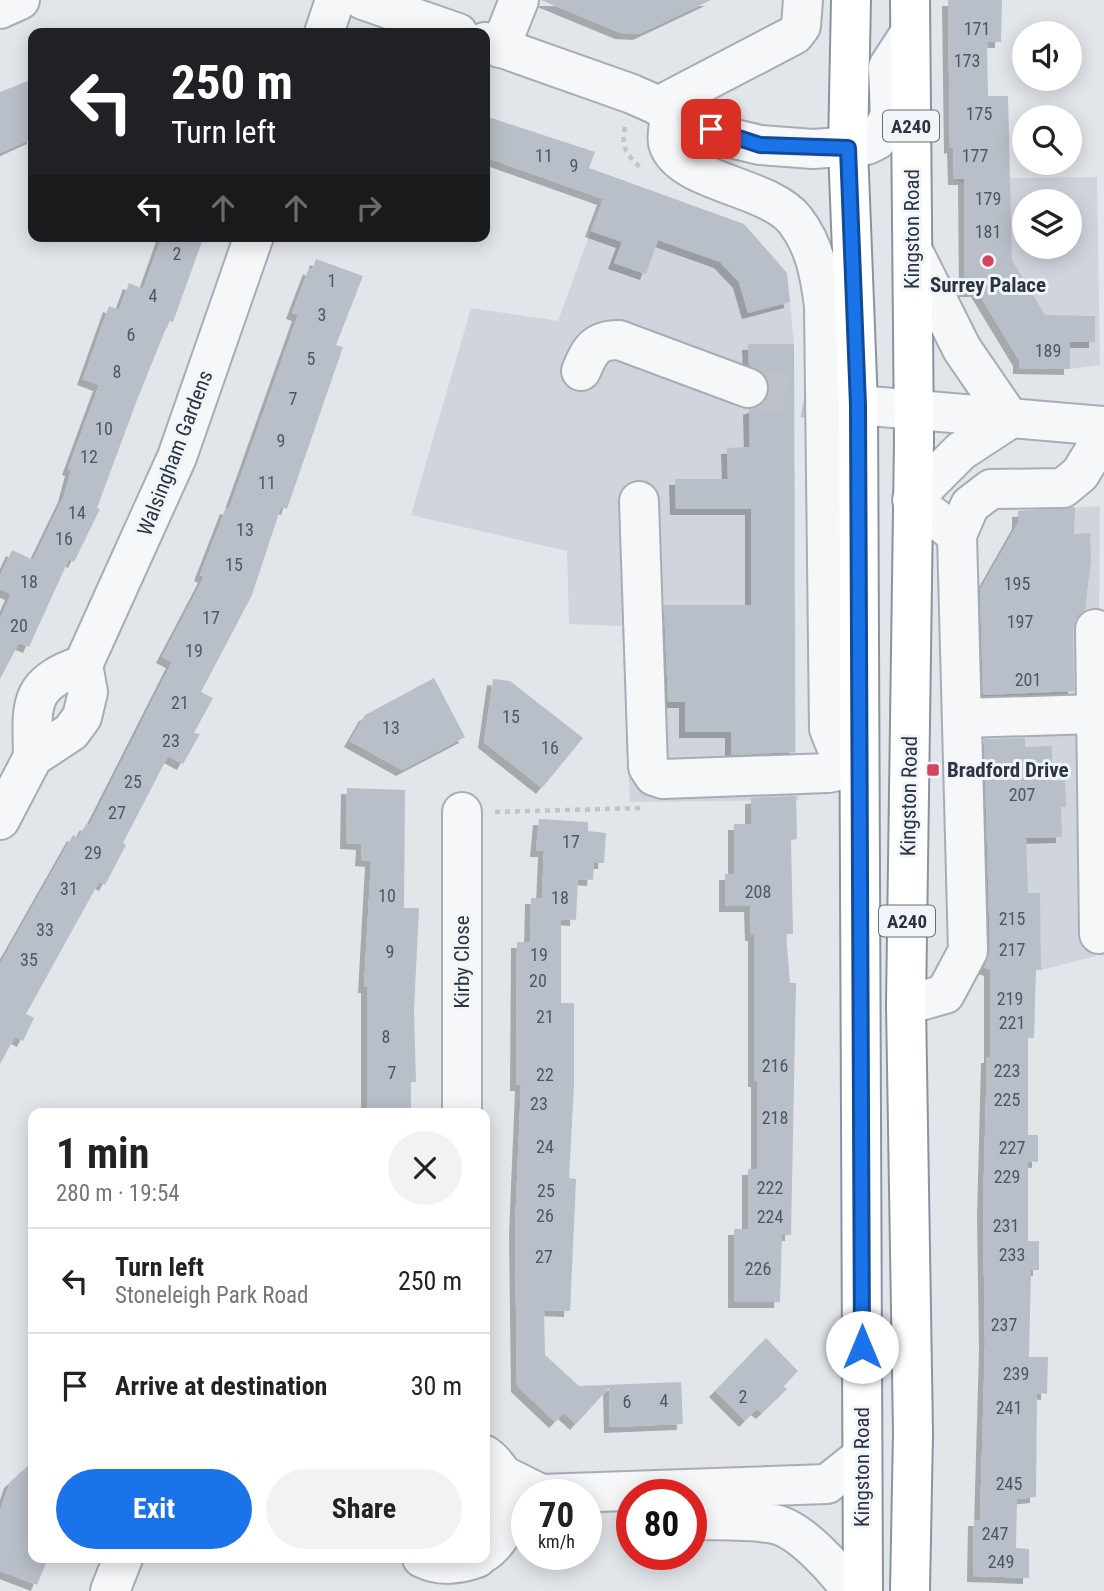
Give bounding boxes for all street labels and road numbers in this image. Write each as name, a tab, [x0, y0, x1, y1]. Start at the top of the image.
road number: A240	[883, 110, 939, 142]
street label: Kingston Road	[900, 169, 924, 289]
street label: Walsingham Gardens	[132, 367, 218, 539]
street label: Kingston Road	[896, 736, 922, 856]
road number: A240	[879, 906, 935, 937]
street label: Kirby Close	[450, 915, 474, 1009]
street label: Kingston Road	[850, 1407, 874, 1527]

